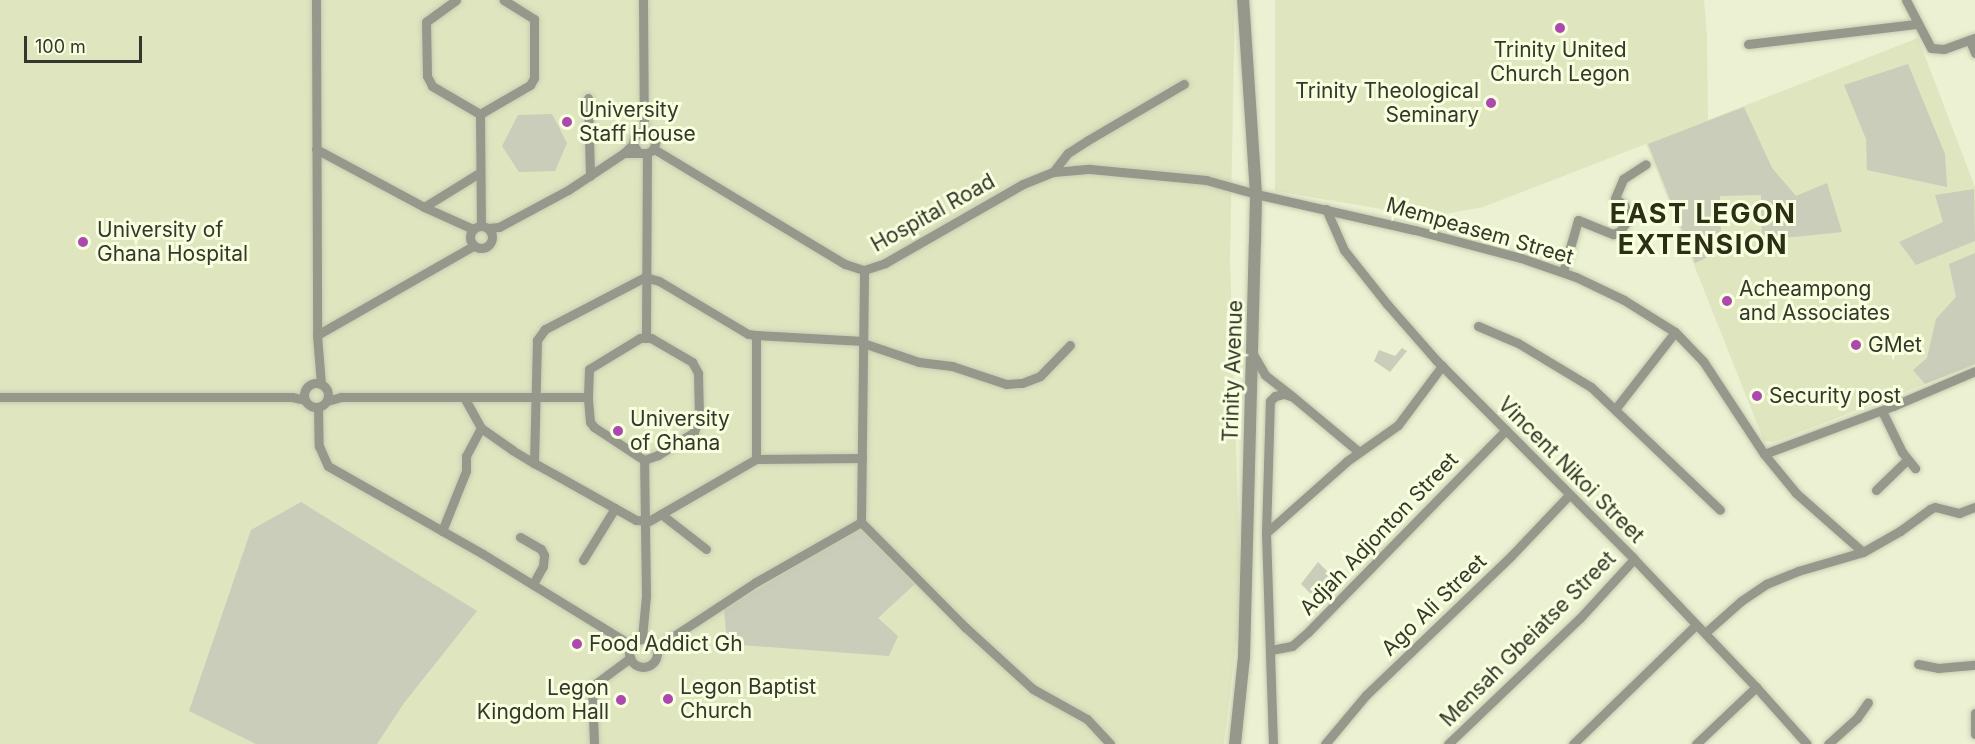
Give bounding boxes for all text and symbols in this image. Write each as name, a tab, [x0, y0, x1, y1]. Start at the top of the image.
marker: Trinity United Church Legon	[1553, 21, 1567, 35]
scale bar	[27, 24, 146, 62]
text: 100 m	[35, 36, 86, 57]
place label: Trinity United Church Legon	[1490, 37, 1630, 87]
place label: Trinity Theological Seminary	[1295, 78, 1479, 128]
marker: Trinity Theological Seminary	[1484, 96, 1498, 110]
place label: University Staff House	[579, 97, 696, 147]
marker: University Staff House	[560, 115, 574, 129]
street label: Hospital Road	[867, 169, 999, 257]
street label: Mempeasem Street	[1383, 192, 1577, 270]
district label: EAST LEGON EXTENSION	[1610, 197, 1796, 260]
place label: University of Ghana Hospital	[97, 217, 248, 267]
marker: University of Ghana Hospital	[74, 233, 92, 251]
place label: Acheampong and Associates	[1739, 276, 1890, 326]
marker: Acheampong and Associates	[1720, 294, 1734, 308]
street label: Trinity Avenue	[1218, 300, 1248, 442]
place label: GMet	[1868, 332, 1922, 358]
marker: GMet	[1849, 338, 1863, 352]
place label: Security post	[1769, 383, 1901, 409]
marker: Security post	[1750, 389, 1764, 403]
street label: Vincent Nikoi Street	[1493, 392, 1649, 548]
place label: University of Ghana	[630, 406, 730, 456]
marker: University of Ghana	[611, 424, 625, 438]
street label: Adjah Adjonton Street	[1295, 447, 1463, 621]
street label: Mensah Gbeiatse Street	[1435, 546, 1621, 732]
street label: Ago Ali Street	[1376, 549, 1492, 661]
place label: Food Addict Gh	[589, 631, 743, 657]
marker: Food Addict Gh	[570, 637, 584, 651]
place label: Legon Baptist Church	[680, 674, 816, 724]
place label: Legon Kingdom Hall	[477, 675, 609, 725]
marker: Legon Baptist Church	[661, 692, 675, 706]
marker: Legon Kingdom Hall	[614, 693, 628, 707]

